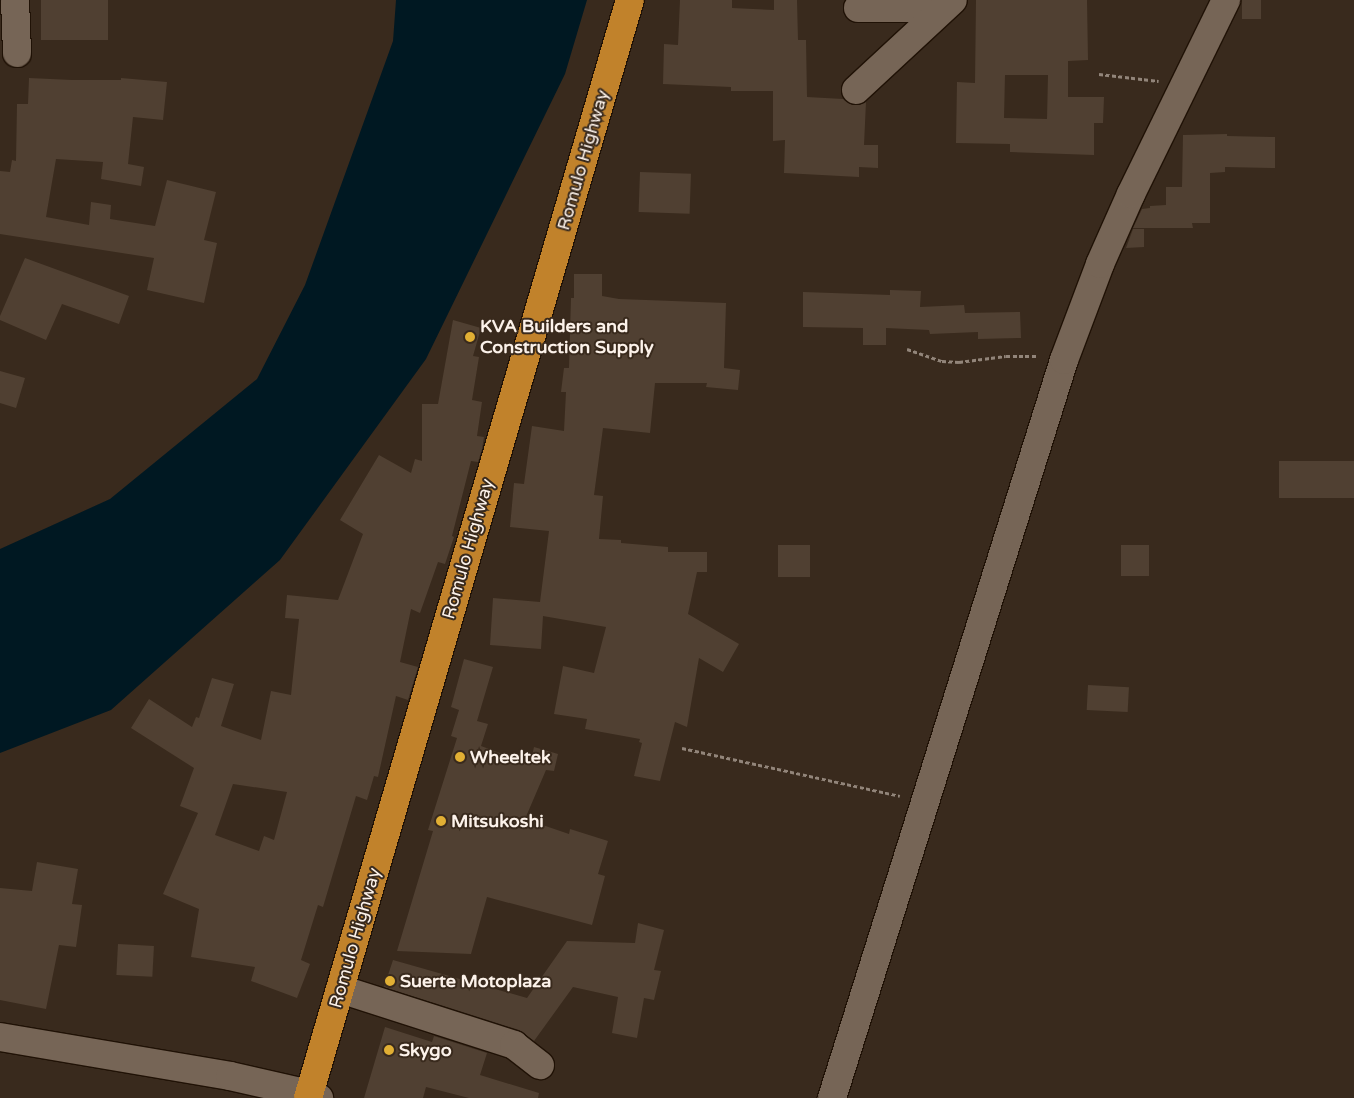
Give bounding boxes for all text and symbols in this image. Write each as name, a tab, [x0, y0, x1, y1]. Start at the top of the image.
street label: Romulo Highway	[553, 87, 613, 233]
place label: KVA Builders and Construction Supply	[480, 316, 654, 358]
marker: KVA Builders and Construction Supply	[464, 331, 476, 343]
street label: Romulo Highway	[438, 476, 498, 622]
place label: Wheeltek	[470, 746, 551, 768]
marker: Wheeltek	[454, 751, 466, 763]
place label: Mitsukoshi	[451, 810, 544, 832]
marker: Mitsukoshi	[435, 815, 447, 827]
street label: Romulo Highway	[325, 865, 385, 1011]
place label: Suerte Motoplaza	[400, 970, 551, 992]
marker: Suerte Motoplaza	[384, 975, 396, 987]
place label: Skygo	[399, 1039, 452, 1061]
marker: Skygo	[383, 1044, 395, 1056]

